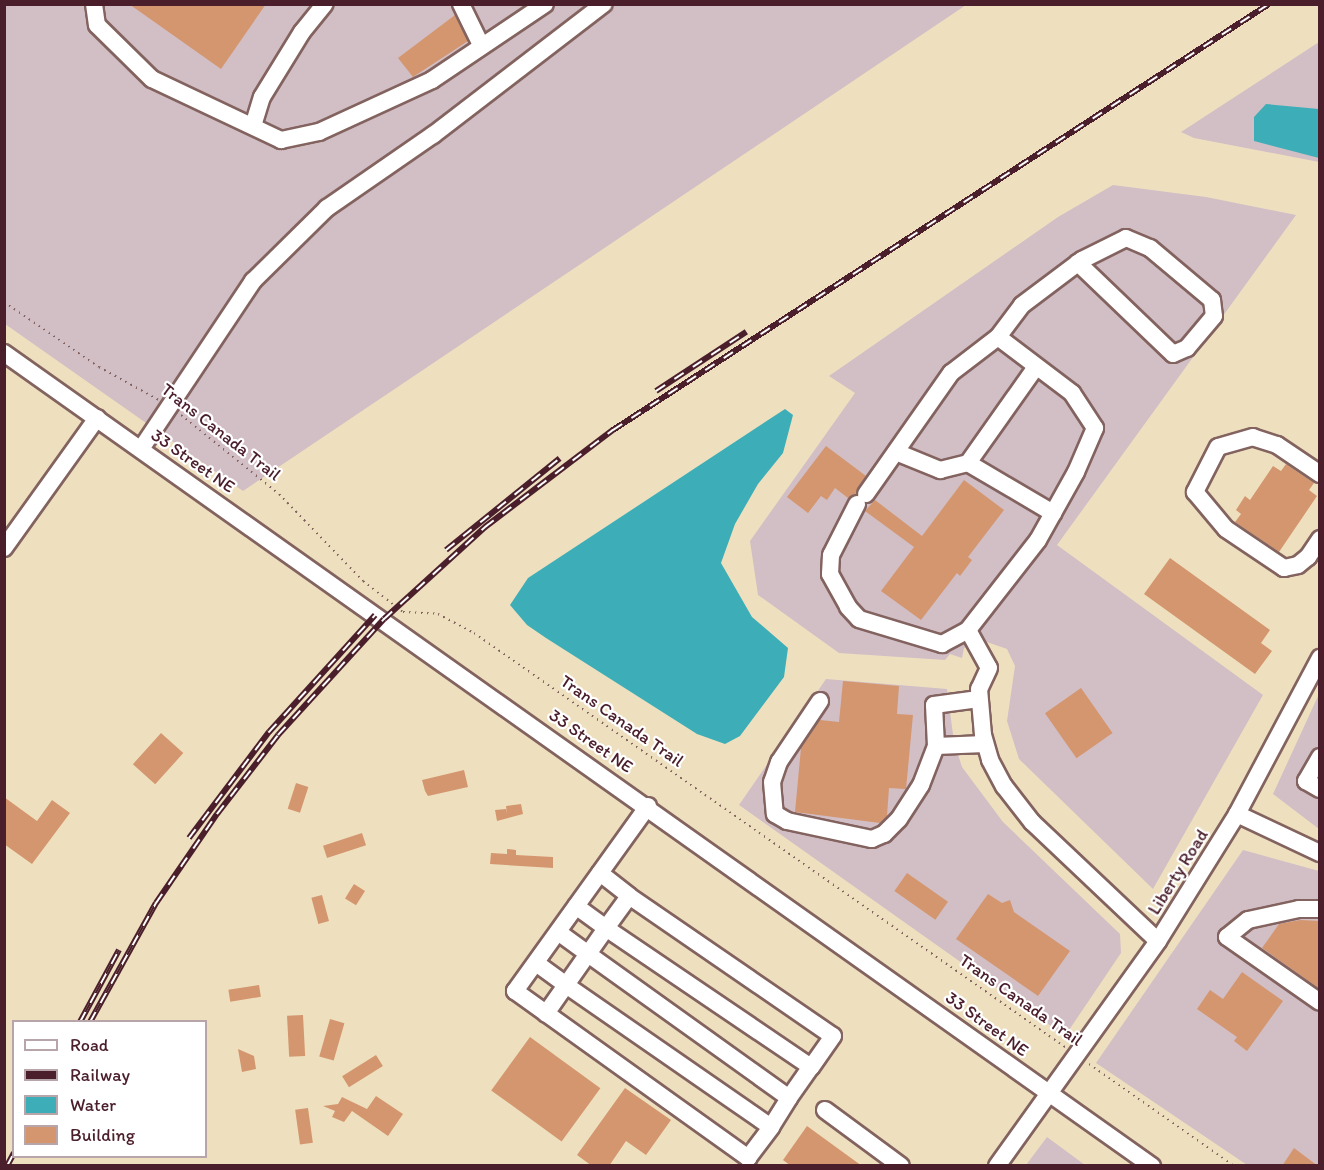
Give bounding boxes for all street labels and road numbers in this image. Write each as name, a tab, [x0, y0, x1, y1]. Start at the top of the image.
street label: Trans Canada Trail	[157, 379, 285, 485]
street label: 33 Street NE	[147, 424, 239, 498]
street label: Trans Canada Trail	[556, 671, 688, 771]
street label: 33 Street NE	[545, 704, 637, 778]
street label: Liberty Road	[1143, 825, 1213, 919]
street label: Trans Canada Trail	[955, 950, 1087, 1050]
street label: 33 Street NE	[941, 987, 1033, 1061]

